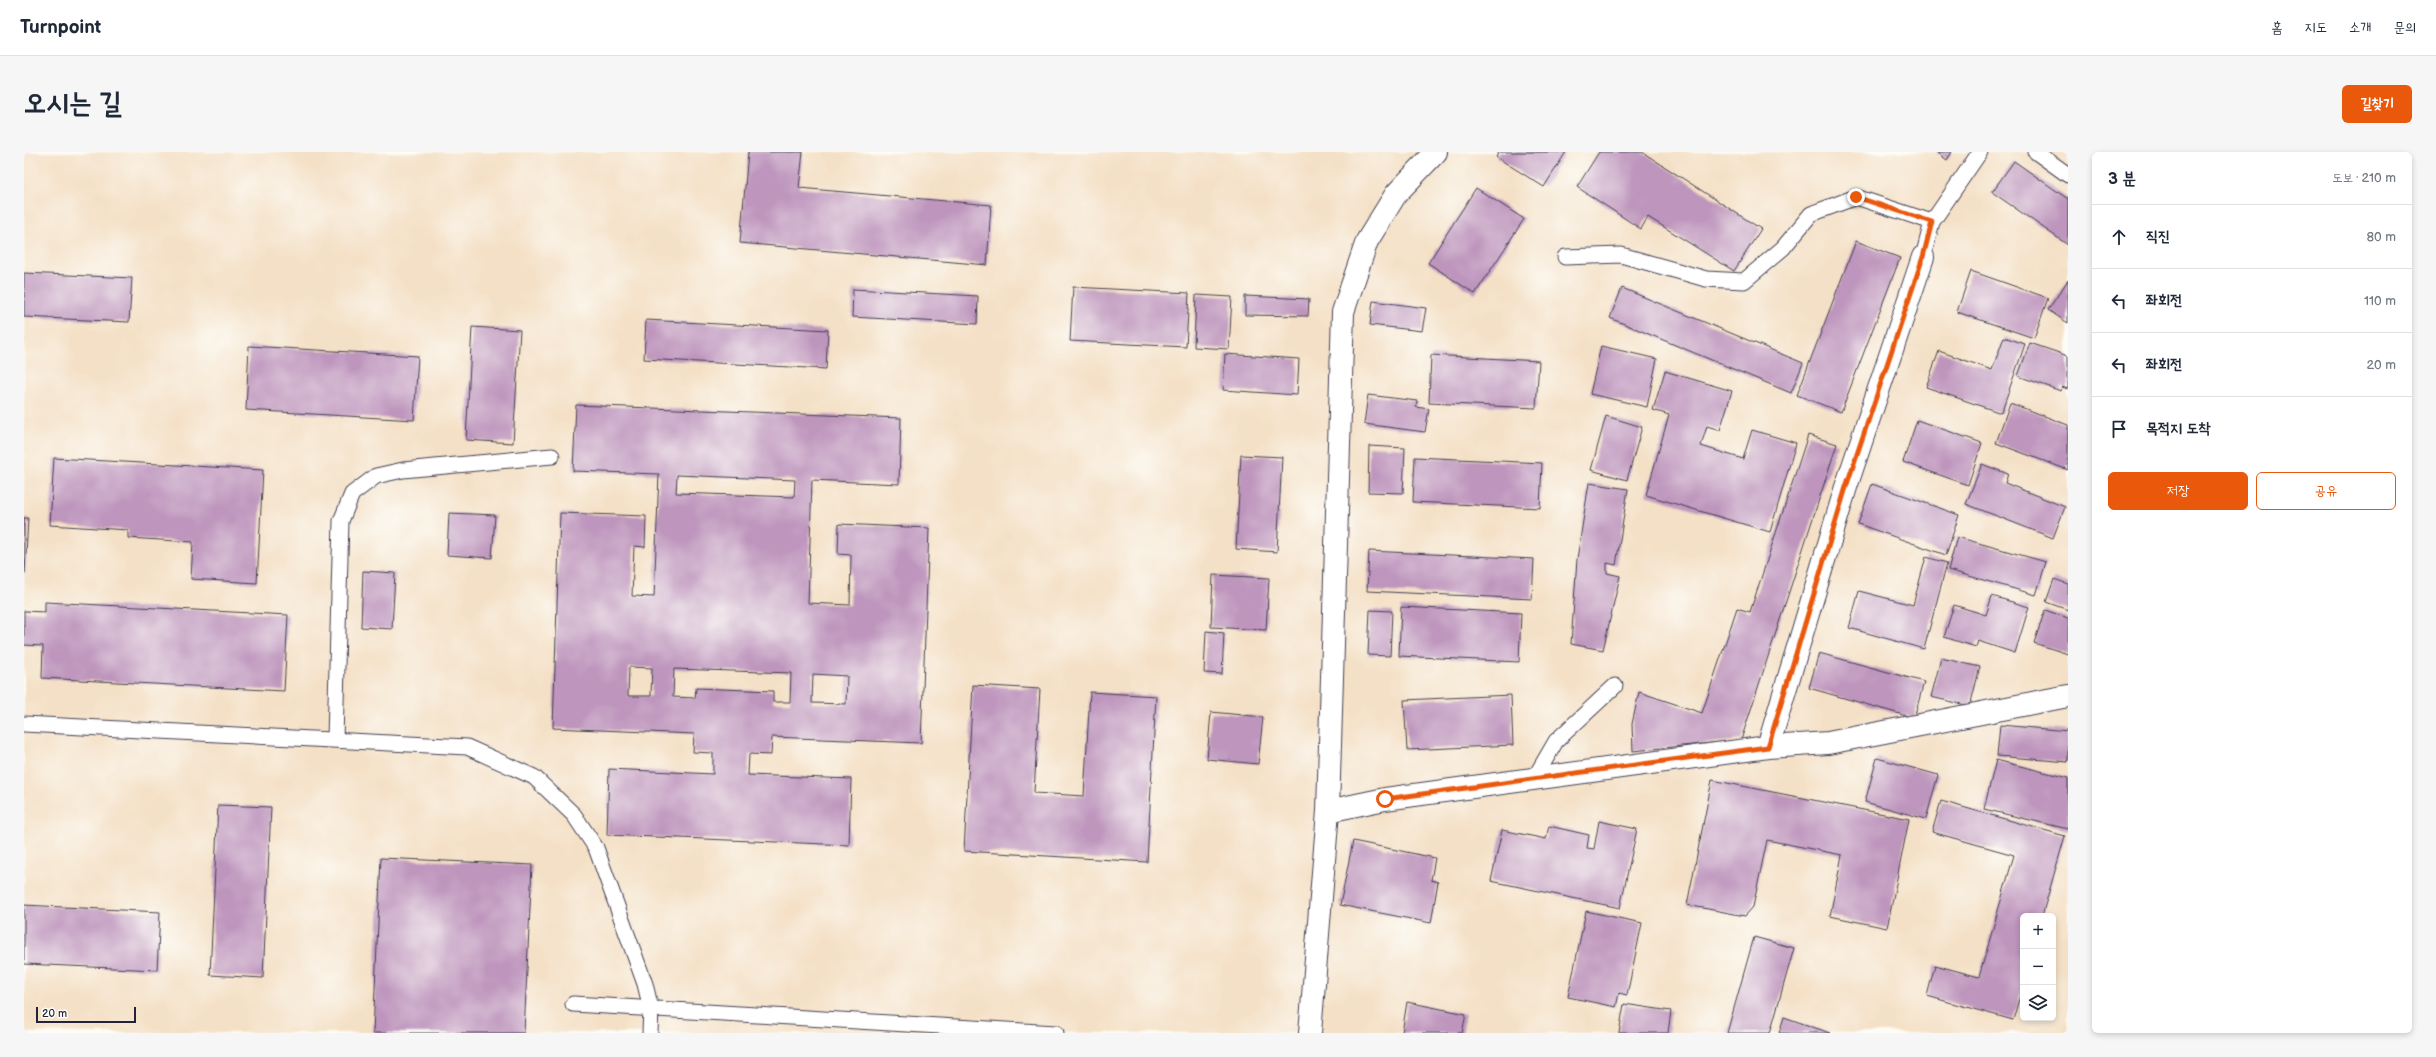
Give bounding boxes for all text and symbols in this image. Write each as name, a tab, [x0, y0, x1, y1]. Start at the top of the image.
text: Turnpoint	[20, 16, 101, 39]
text: 홈	[2271, 19, 2282, 36]
text: 지도	[2304, 19, 2327, 36]
text: 소개	[2349, 19, 2371, 36]
text: 문의	[2393, 19, 2416, 36]
button: 길찾기	[2342, 85, 2412, 123]
text: 오시는 길	[24, 87, 122, 120]
text: 3 분	[2108, 169, 2136, 189]
text: 도보 · 210 m	[2332, 170, 2396, 186]
route end	[1847, 188, 1865, 206]
icon: ahead	[2108, 226, 2130, 248]
text: 직진	[2146, 227, 2170, 246]
text: 80 m	[2367, 229, 2396, 245]
icon: left	[2108, 290, 2130, 312]
text: 좌회전	[2146, 291, 2182, 310]
text: 110 m	[2364, 293, 2396, 309]
icon: left	[2108, 354, 2130, 376]
text: 좌회전	[2146, 355, 2182, 374]
text: 20 m	[2366, 357, 2396, 373]
icon: arrive	[2108, 418, 2130, 440]
text: 목적지 도착	[2146, 419, 2210, 438]
button: 저장	[2108, 472, 2248, 510]
button: 공유	[2256, 472, 2396, 510]
route start	[1376, 790, 1394, 808]
map controls	[2020, 913, 2056, 1021]
button: +	[2020, 913, 2056, 949]
button: −	[2020, 949, 2056, 985]
button: layers	[2020, 985, 2056, 1021]
scale bar	[36, 1005, 136, 1024]
text: 20 m	[42, 1007, 67, 1020]

